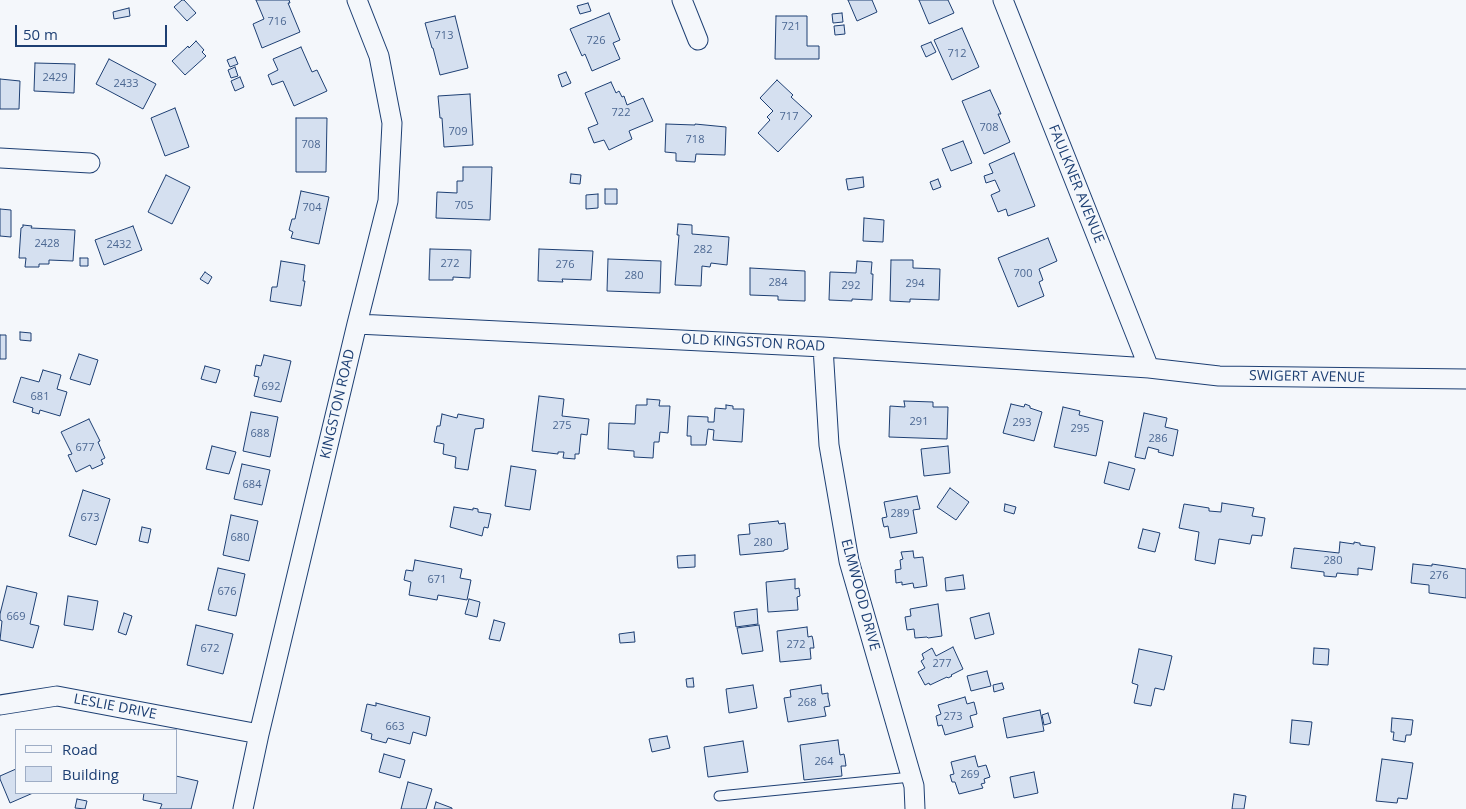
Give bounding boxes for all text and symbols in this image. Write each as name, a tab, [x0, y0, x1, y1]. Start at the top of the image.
scale bar	[18, 15, 170, 47]
house number: 716	[268, 15, 286, 29]
house number: 721	[782, 20, 800, 34]
text: 50 m	[23, 24, 58, 44]
house number: 713	[435, 29, 453, 43]
house number: 726	[587, 34, 605, 48]
house number: 712	[948, 47, 966, 61]
house number: 2429	[42, 71, 68, 85]
house number: 2433	[113, 77, 139, 91]
house number: 722	[612, 106, 630, 120]
house number: 717	[780, 110, 798, 124]
house number: 708	[980, 121, 998, 135]
street label: FAULKNER AVENUE	[1045, 122, 1107, 246]
house number: 709	[449, 125, 467, 139]
house number: 718	[686, 133, 704, 147]
house number: 708	[302, 138, 320, 152]
house number: 705	[455, 199, 473, 213]
house number: 704	[303, 201, 321, 215]
house number: 2428	[34, 237, 60, 251]
house number: 2432	[106, 238, 132, 252]
house number: 282	[694, 243, 712, 257]
house number: 272	[441, 257, 459, 271]
house number: 276	[556, 258, 574, 272]
house number: 700	[1014, 267, 1032, 281]
house number: 280	[625, 269, 643, 283]
house number: 284	[769, 276, 787, 290]
house number: 294	[906, 277, 924, 291]
house number: 292	[842, 279, 860, 293]
street label: OLD KINGSTON ROAD	[681, 331, 825, 355]
street label: KINGSTON ROAD	[317, 347, 359, 461]
street label: SWIGERT AVENUE	[1249, 368, 1365, 386]
house number: 692	[262, 380, 280, 394]
house number: 681	[31, 390, 49, 404]
house number: 291	[910, 415, 928, 429]
house number: 293	[1013, 416, 1031, 430]
house number: 275	[553, 419, 571, 433]
house number: 295	[1071, 422, 1089, 436]
house number: 688	[251, 427, 269, 441]
house number: 286	[1149, 432, 1167, 446]
house number: 677	[76, 441, 94, 455]
house number: 684	[243, 478, 261, 492]
house number: 289	[891, 507, 909, 521]
house number: 673	[81, 511, 99, 525]
house number: 680	[231, 531, 249, 545]
house number: 280	[754, 536, 772, 550]
street label: ELMWOOD DRIVE	[837, 537, 883, 653]
house number: 280	[1324, 554, 1342, 568]
house number: 276	[1430, 569, 1448, 583]
house number: 671	[428, 573, 446, 587]
house number: 676	[218, 585, 236, 599]
house number: 669	[7, 610, 25, 624]
house number: 272	[787, 638, 805, 652]
house number: 672	[201, 642, 219, 656]
house number: 277	[933, 657, 951, 671]
street label: LESLIE DRIVE	[72, 691, 158, 723]
house number: 268	[798, 696, 816, 710]
house number: 273	[944, 710, 962, 724]
house number: 663	[386, 720, 404, 734]
legend	[15, 729, 178, 794]
text: Road	[62, 739, 98, 759]
house number: 264	[815, 755, 833, 769]
text: Building	[62, 764, 119, 784]
house number: 269	[961, 768, 979, 782]

